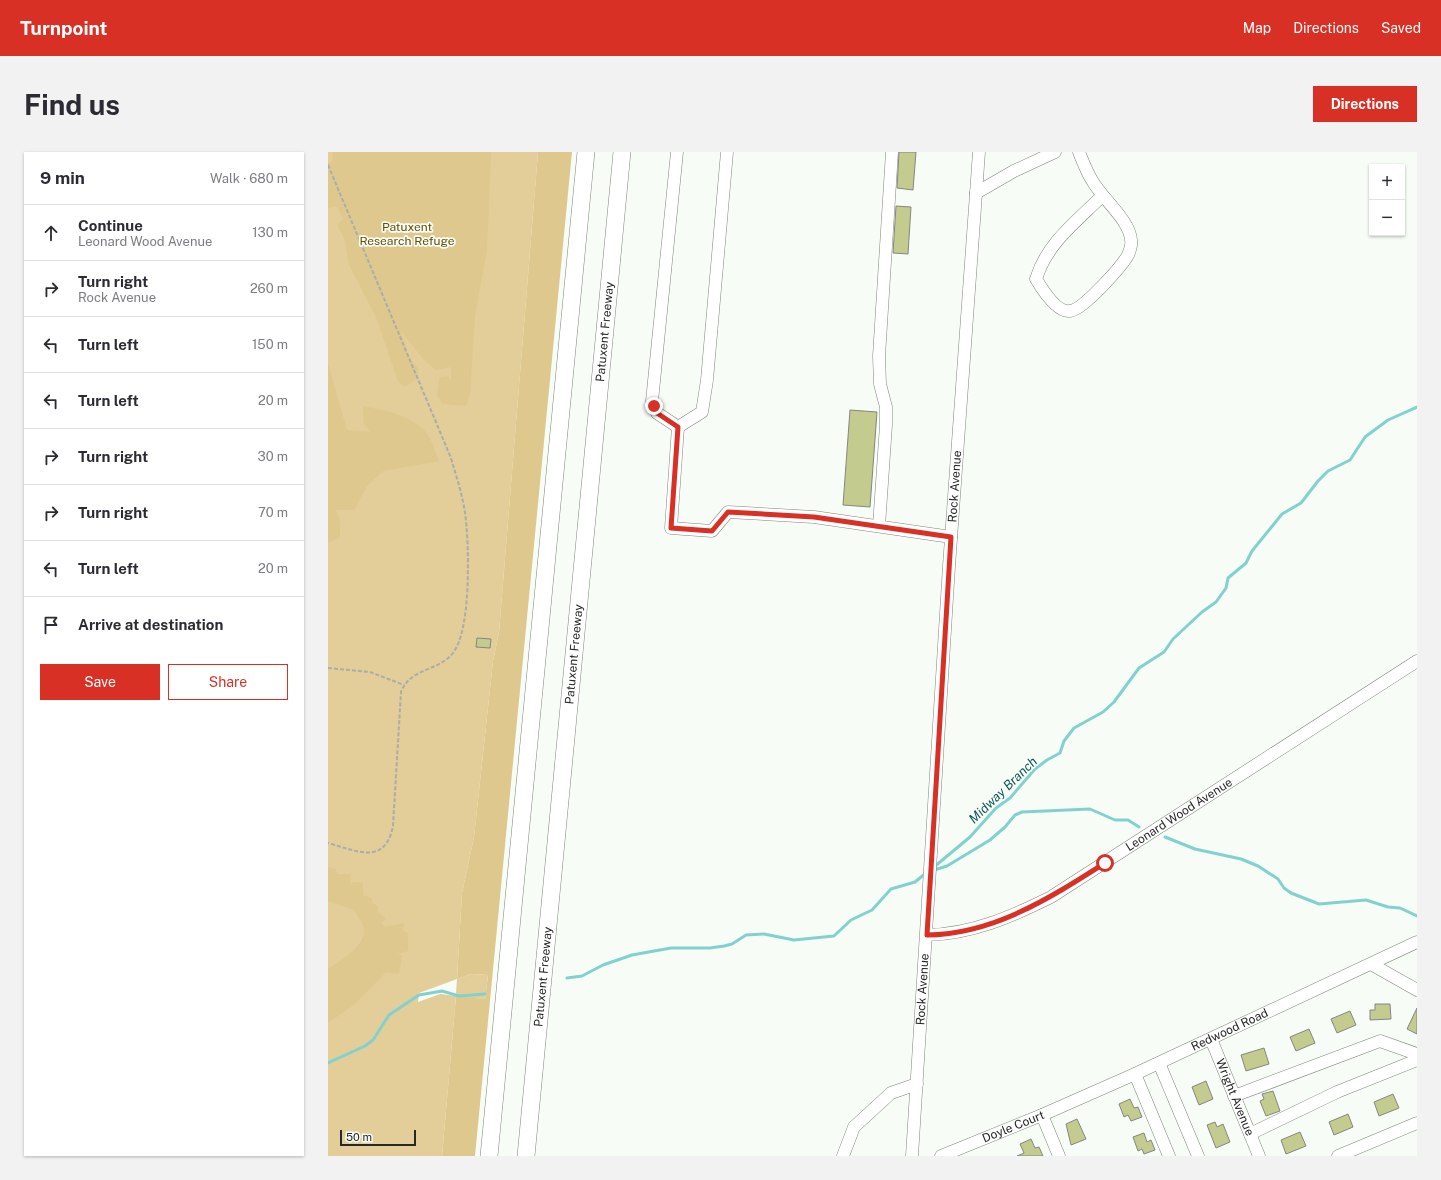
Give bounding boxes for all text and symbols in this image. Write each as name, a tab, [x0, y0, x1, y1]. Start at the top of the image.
text: Turnpoint	[20, 17, 107, 39]
text: Map	[1243, 20, 1271, 36]
text: Directions	[1293, 20, 1359, 36]
text: Saved	[1381, 20, 1421, 36]
button: Directions	[1313, 86, 1417, 122]
text: Find us	[24, 88, 120, 121]
map controls	[1369, 164, 1405, 236]
button: +	[1369, 164, 1405, 200]
text: 9 min	[40, 168, 85, 188]
text: Walk · 680 m	[210, 171, 288, 186]
button: −	[1369, 200, 1405, 236]
text: Continue	[78, 217, 143, 234]
park label: Patuxent Research Refuge	[359, 220, 455, 248]
icon: ahead	[40, 222, 62, 244]
text: 130 m	[252, 225, 288, 240]
text: Leonard Wood Avenue	[78, 234, 212, 249]
text: Turn right	[78, 273, 148, 290]
icon: right	[40, 278, 62, 300]
street label: Patuxent Freeway	[593, 280, 617, 382]
text: 260 m	[250, 281, 288, 296]
text: Rock Avenue	[78, 290, 156, 305]
icon: left	[40, 334, 62, 356]
text: Turn left	[78, 336, 139, 353]
text: 150 m	[252, 337, 288, 352]
icon: left	[40, 390, 62, 412]
text: Turn left	[78, 392, 139, 409]
text: 20 m	[258, 393, 288, 408]
route end	[645, 397, 663, 415]
icon: right	[40, 446, 62, 468]
text: Turn right	[78, 448, 148, 465]
text: 30 m	[258, 449, 288, 464]
street label: Rock Avenue	[945, 450, 964, 523]
icon: right	[40, 502, 62, 524]
text: Turn right	[78, 504, 148, 521]
text: 70 m	[258, 505, 288, 520]
icon: left	[40, 558, 62, 580]
text: Turn left	[78, 560, 139, 577]
text: 20 m	[258, 561, 288, 576]
street label: Patuxent Freeway	[562, 603, 586, 705]
icon: arrive	[40, 614, 62, 636]
text: Arrive at destination	[78, 616, 223, 633]
button: Save	[40, 664, 160, 700]
button: Share	[168, 664, 288, 700]
water label: Midway Branch	[966, 754, 1040, 826]
street label: Leonard Wood Avenue	[1123, 775, 1235, 854]
route start	[1096, 854, 1114, 872]
street label: Patuxent Freeway	[531, 926, 555, 1028]
street label: Rock Avenue	[913, 953, 932, 1026]
street label: Redwood Road	[1189, 1006, 1270, 1054]
street label: Wright Avenue	[1213, 1057, 1257, 1138]
street label: Doyle Court	[980, 1108, 1047, 1146]
scale bar	[340, 1128, 416, 1147]
text: 50 m	[346, 1131, 372, 1143]

